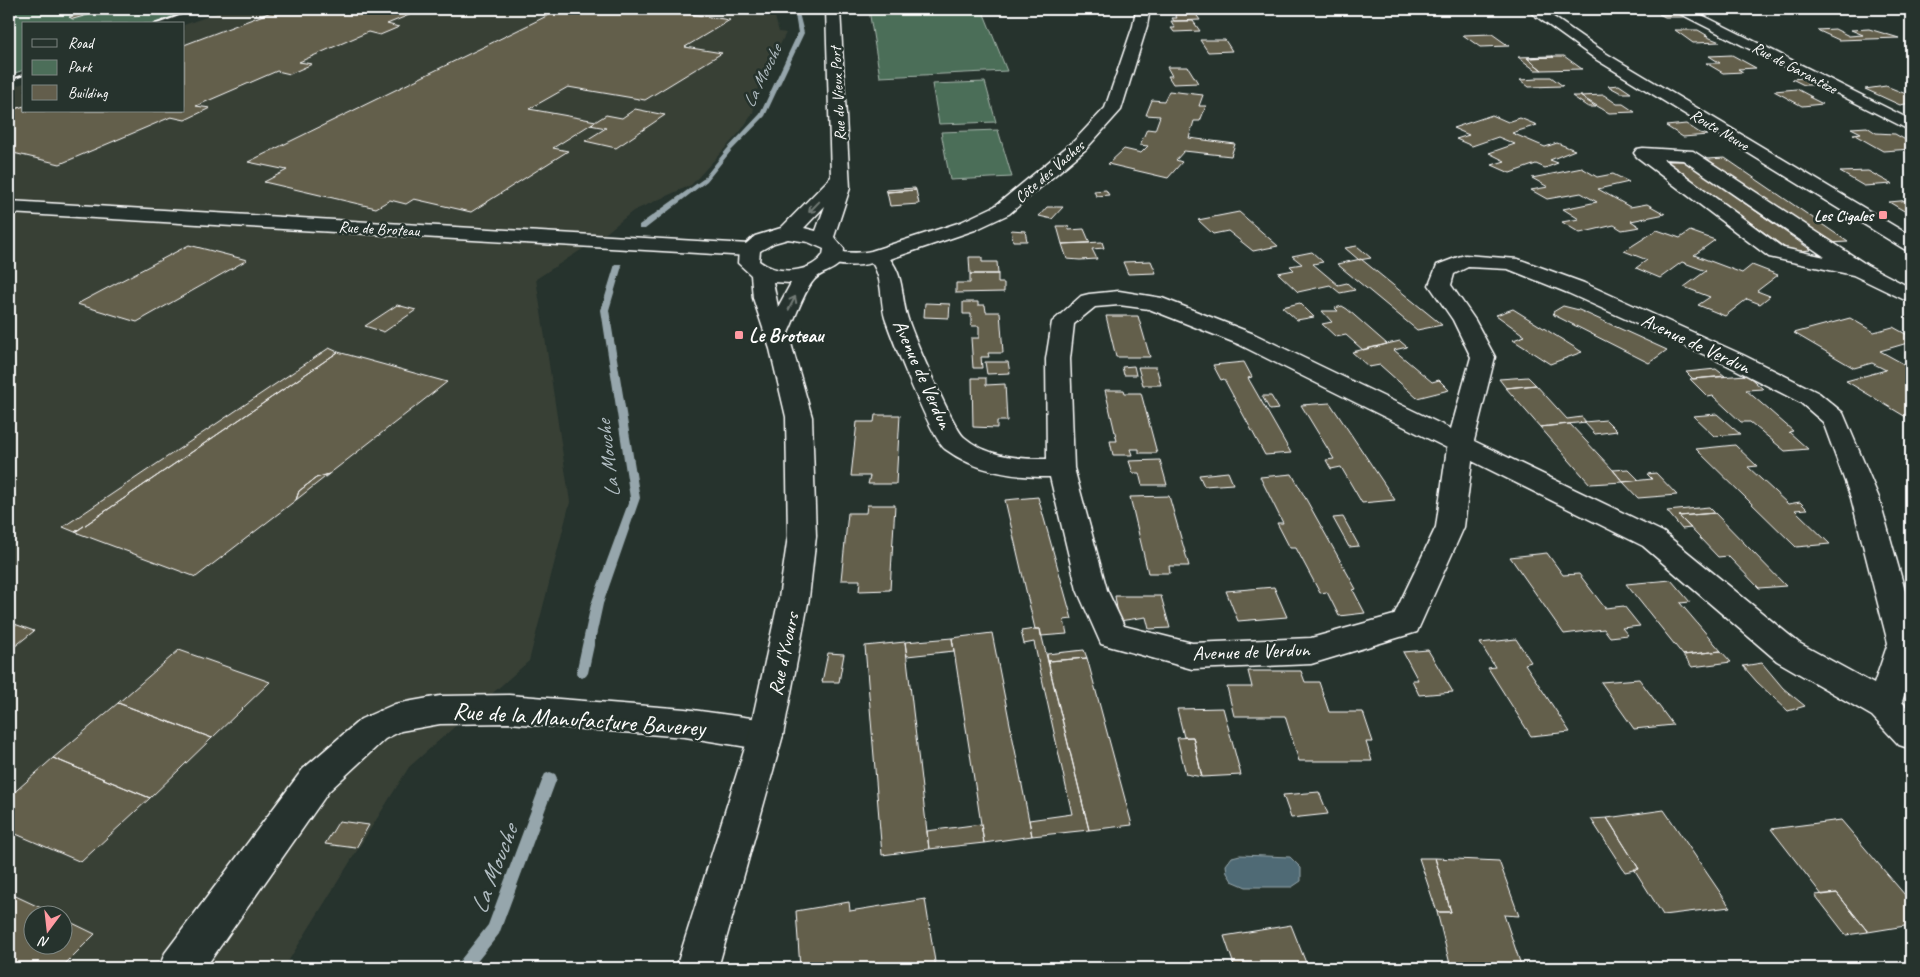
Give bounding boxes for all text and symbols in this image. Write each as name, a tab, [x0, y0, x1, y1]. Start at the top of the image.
legend	[22, 22, 185, 112]
text: Road	[68, 34, 95, 53]
street label: Rue de Garantèze	[1749, 37, 1842, 99]
water label: La Mouche	[738, 39, 788, 111]
street label: Rue du Vieux Port	[825, 44, 850, 142]
text: Park	[68, 58, 93, 77]
text: Building	[68, 84, 108, 103]
street label: Route Neuve	[1686, 105, 1754, 156]
street label: Côte des Vaches	[1011, 135, 1090, 207]
one-way arrow	[808, 201, 820, 213]
place label: Les Cigales	[1814, 206, 1874, 226]
marker: Les Cigales	[1877, 209, 1889, 221]
street label: Rue de Broteau	[338, 217, 421, 241]
one-way arrow	[788, 296, 797, 311]
street label: Avenue de Verdun	[1637, 307, 1755, 380]
street label: Avenue de Verdun	[887, 316, 958, 434]
place label: Le Broteau	[749, 323, 825, 348]
marker: Le Broteau	[733, 329, 745, 341]
water label: La Mouche	[590, 416, 626, 499]
street label: Rue d'Yvours	[763, 608, 805, 698]
street label: Avenue de Verdun	[1192, 637, 1311, 666]
street label: Rue de la Manufacture Baverey	[452, 695, 708, 743]
water label: La Mouche	[463, 817, 527, 918]
north arrow	[22, 904, 72, 954]
text: N	[36, 932, 51, 951]

